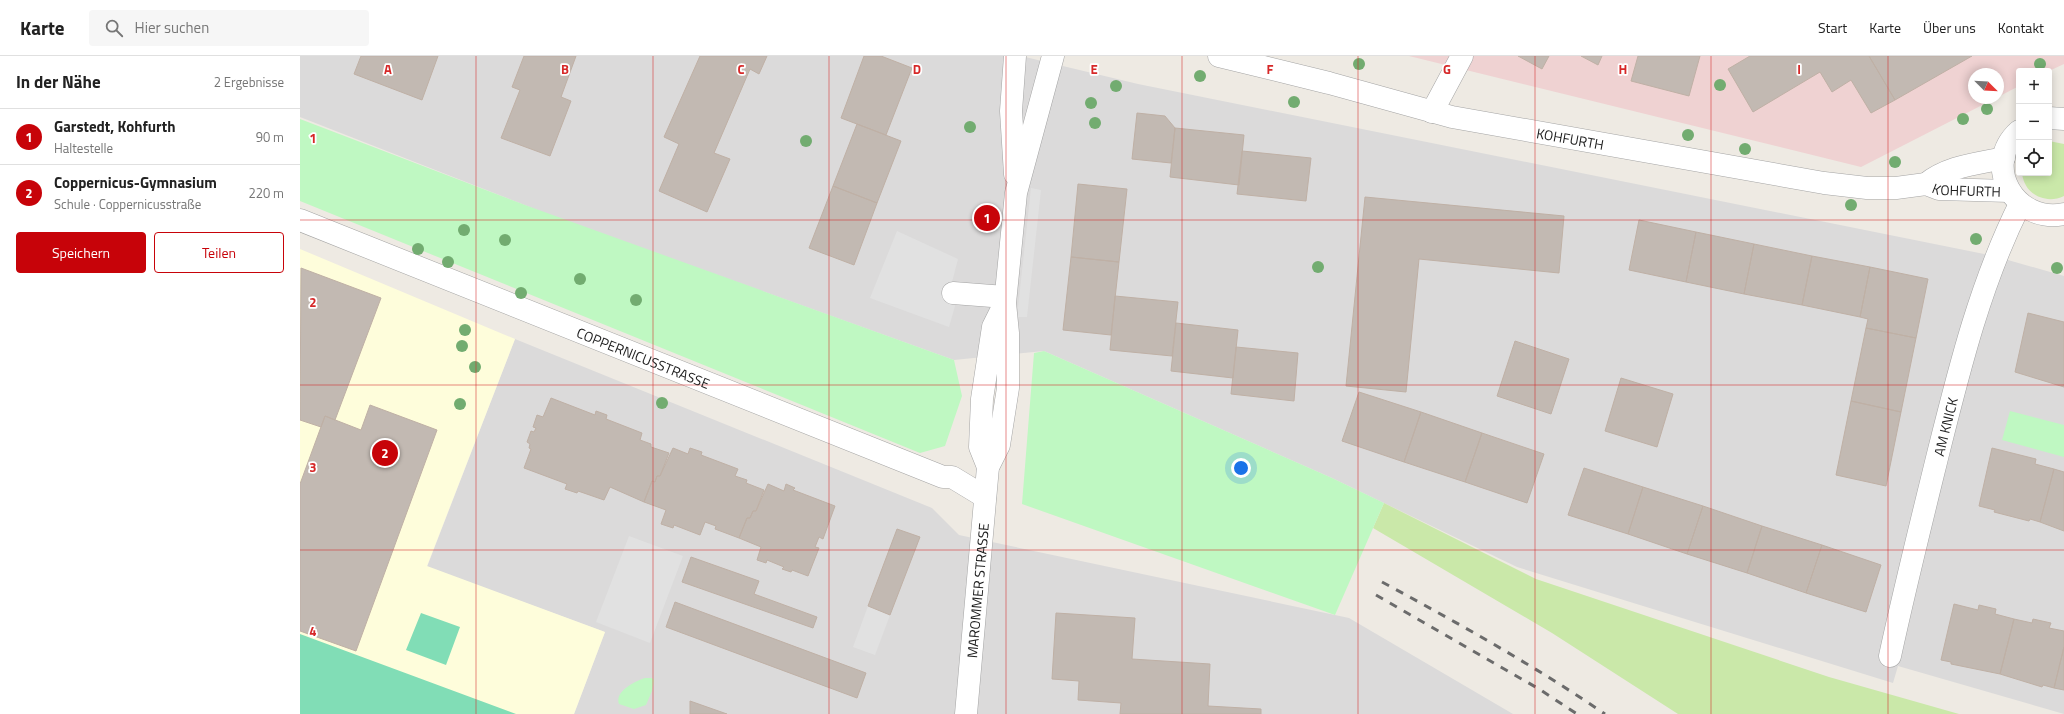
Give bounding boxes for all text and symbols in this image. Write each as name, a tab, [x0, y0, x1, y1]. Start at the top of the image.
search box	[89, 10, 369, 46]
text: Karte	[20, 13, 65, 42]
text: Hier suchen	[135, 16, 209, 39]
icon: search	[103, 17, 125, 39]
text: Start	[1818, 17, 1847, 38]
text: Karte	[1869, 17, 1901, 38]
text: Über uns	[1923, 17, 1976, 38]
text: Kontakt	[1998, 17, 2044, 38]
text: A	[384, 59, 392, 79]
text: B	[561, 59, 569, 79]
text: C	[737, 59, 745, 79]
text: D	[913, 59, 921, 79]
text: E	[1090, 59, 1098, 79]
text: F	[1267, 59, 1274, 79]
text: G	[1443, 59, 1451, 79]
text: H	[1619, 59, 1627, 79]
text: I	[1797, 59, 1801, 79]
north arrow	[1968, 68, 2004, 104]
map controls	[2016, 68, 2052, 176]
button: +	[2016, 68, 2052, 104]
text: In der Nähe	[16, 69, 101, 95]
text: 2 Ergebnisse	[214, 72, 284, 92]
button: −	[2016, 104, 2052, 140]
text: Garstedt, Kohfurth	[54, 115, 175, 138]
street label: KOHFURTH	[1535, 122, 1606, 154]
text: 1	[25, 127, 33, 147]
text: 90 m	[256, 127, 284, 147]
text: 1	[309, 128, 317, 148]
text: Haltestelle	[54, 138, 113, 158]
button: locate	[2016, 140, 2052, 176]
text: Coppernicus-Gymnasium	[54, 171, 217, 194]
street label: KOHFURTH	[1929, 177, 2001, 201]
text: 2	[25, 183, 33, 203]
text: 220 m	[248, 183, 284, 203]
text: Schule · Coppernicusstraße	[54, 194, 201, 214]
pin: 1	[974, 203, 1000, 233]
button: Speichern	[16, 232, 146, 273]
button: Teilen	[154, 232, 284, 273]
text: 2	[309, 292, 317, 312]
street label: COPPERNICUSSTRASSE	[574, 321, 713, 393]
street label: AM KNICK	[1927, 395, 1962, 458]
pin: 2	[372, 438, 398, 468]
text: 3	[309, 457, 317, 477]
your location	[1231, 458, 1251, 478]
street label: MAROMMER STRASSE	[961, 522, 994, 659]
text: 4	[309, 621, 317, 641]

